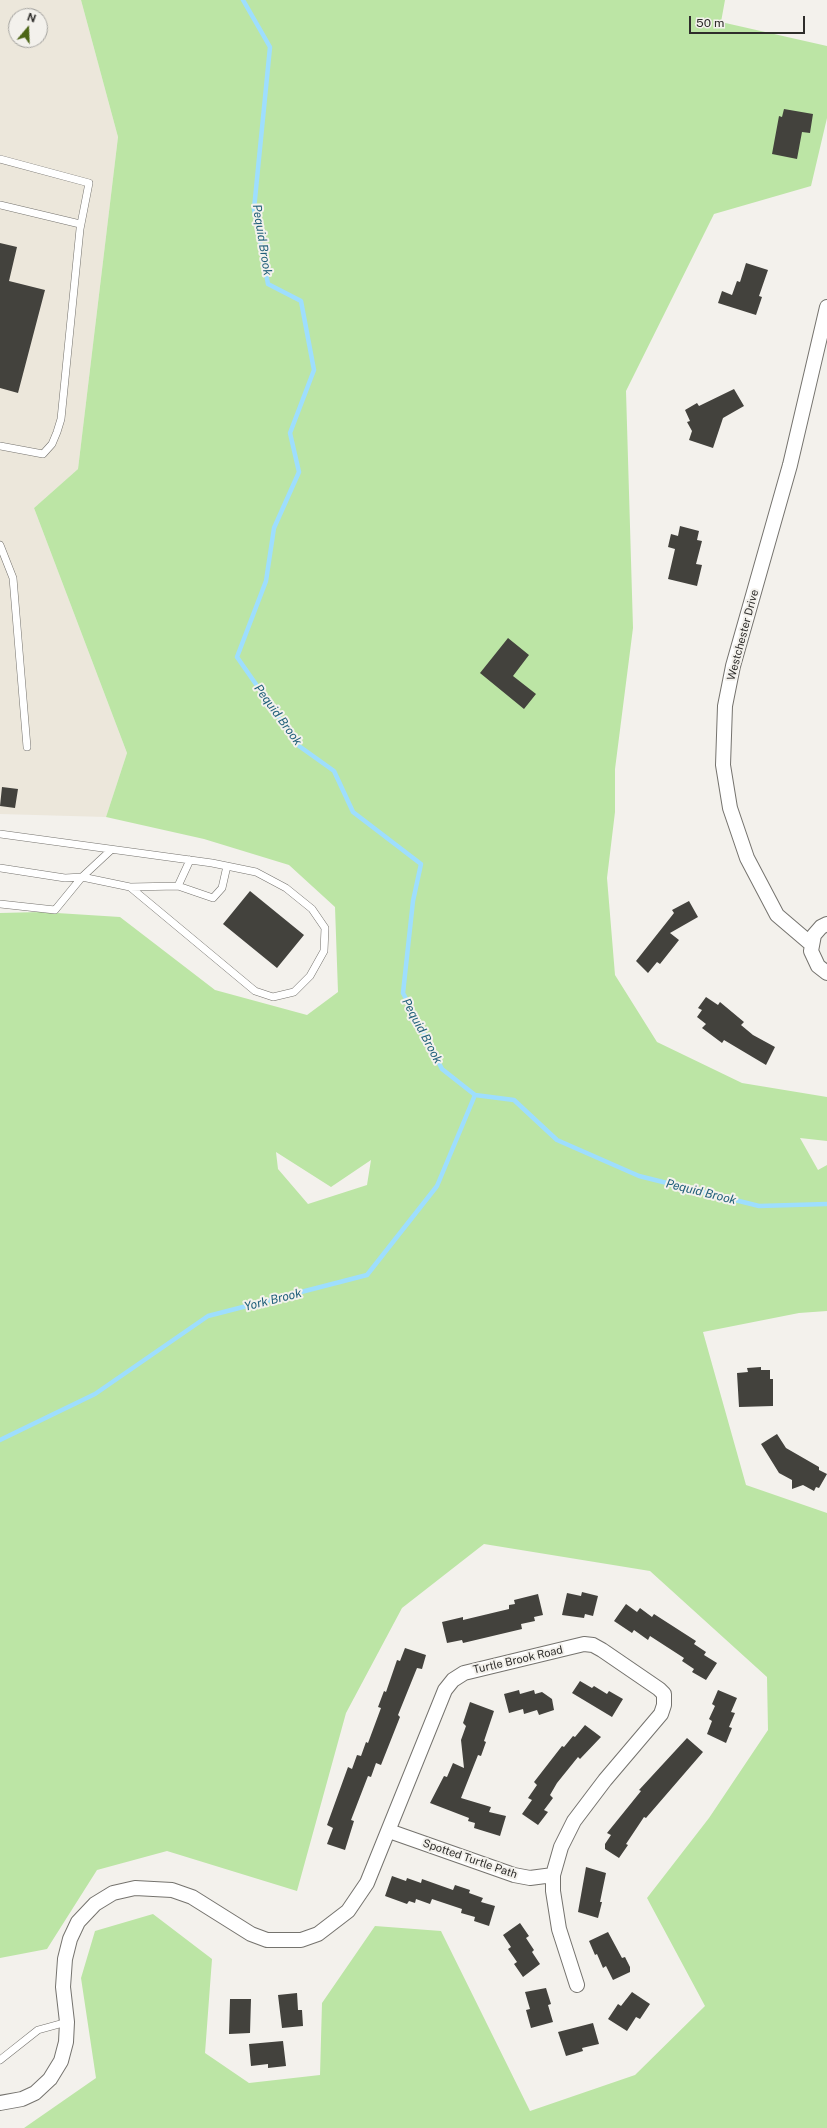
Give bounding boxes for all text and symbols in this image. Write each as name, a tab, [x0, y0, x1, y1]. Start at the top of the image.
north arrow	[8, 8, 48, 48]
scale bar	[691, 8, 807, 34]
text: N	[26, 11, 38, 25]
text: 50 m	[696, 16, 724, 30]
water label: Pequid Brook	[249, 203, 275, 277]
street label: Westchester Drive	[725, 588, 761, 682]
water label: Pequid Brook	[251, 682, 305, 748]
water label: Pequid Brook	[399, 996, 445, 1066]
water label: Pequid Brook	[664, 1176, 738, 1208]
water label: York Brook	[243, 1286, 303, 1314]
street label: Turtle Brook Road	[472, 1643, 564, 1677]
street label: Spotted Turtle Path	[421, 1837, 519, 1881]

